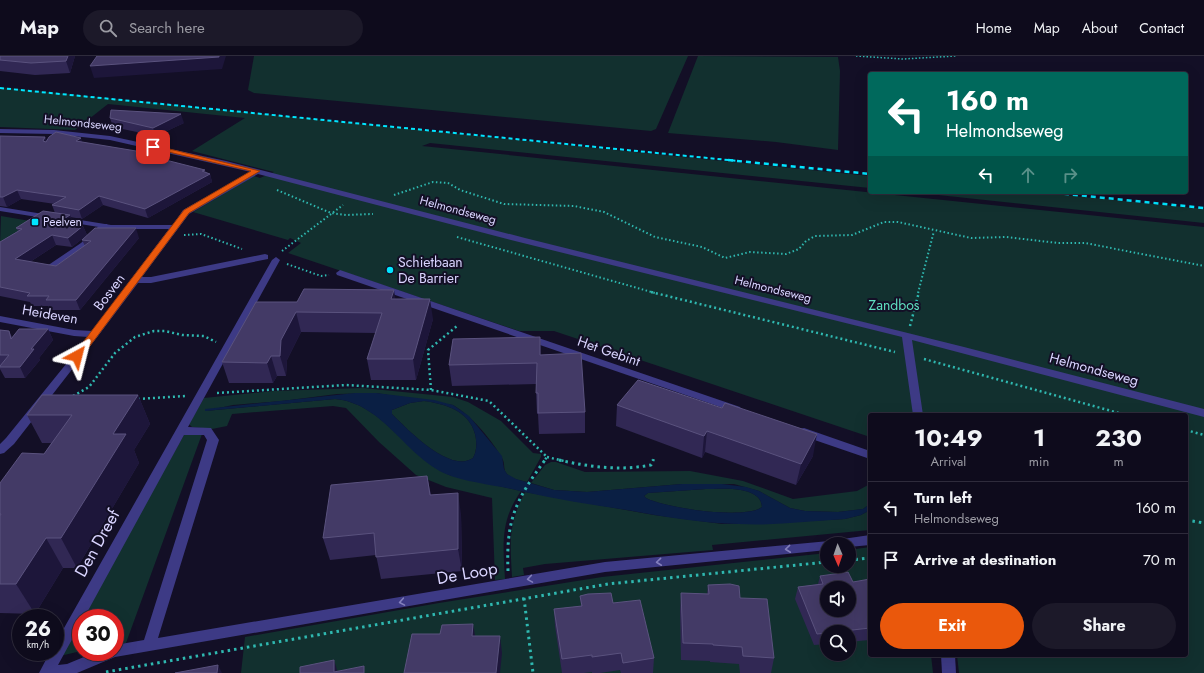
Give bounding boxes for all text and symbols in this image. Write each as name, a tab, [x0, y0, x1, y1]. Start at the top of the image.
search box	[83, 10, 363, 46]
text: Map	[20, 14, 59, 41]
icon: search	[97, 17, 119, 39]
text: Search here	[129, 17, 205, 39]
text: Home	[976, 18, 1012, 38]
text: Map	[1034, 18, 1060, 38]
text: About	[1082, 18, 1117, 38]
text: Contact	[1139, 18, 1184, 38]
text: 160 m	[946, 80, 1029, 121]
icon: left	[880, 88, 932, 140]
street label: Helmondseweg	[43, 110, 123, 136]
text: Helmondseweg	[946, 118, 1064, 144]
pin	[136, 130, 170, 164]
icon: arrive	[142, 136, 164, 158]
icon: left	[975, 164, 997, 186]
icon: ahead	[1017, 164, 1039, 186]
icon: right	[1059, 164, 1081, 186]
street label: Helmondseweg	[418, 191, 498, 229]
place label: Peelven	[43, 213, 82, 231]
marker: Peelven	[30, 217, 40, 227]
place label: Schietbaan De Barrier	[398, 252, 463, 288]
marker: Schietbaan De Barrier	[385, 265, 395, 275]
street label: Bosven	[89, 269, 129, 315]
street label: Helmondseweg	[733, 271, 813, 307]
park label: Zandbos	[869, 295, 920, 315]
street label: Heideven	[21, 299, 79, 329]
street label: Het Gebint	[575, 331, 644, 371]
position arrow	[56, 335, 98, 377]
street label: Helmondseweg	[1047, 348, 1141, 390]
text: 10:49	[914, 420, 983, 455]
text: 1	[1033, 420, 1045, 455]
text: 230	[1095, 420, 1142, 455]
text: Arrival	[931, 452, 966, 471]
text: min	[1029, 452, 1049, 471]
text: m	[1114, 452, 1124, 471]
text: Turn left	[914, 487, 972, 509]
icon: left	[880, 497, 902, 519]
text: 160 m	[1135, 497, 1176, 519]
street label: Den Dreef	[69, 504, 126, 581]
text: Helmondseweg	[914, 509, 999, 528]
north arrow	[820, 537, 856, 573]
map controls	[820, 537, 856, 661]
one-way arrow	[785, 544, 791, 553]
icon: arrive	[880, 549, 902, 571]
text: Arrive at destination	[914, 549, 1056, 571]
text: 70 m	[1143, 549, 1176, 571]
street label: De Loop	[435, 556, 500, 590]
one-way arrow	[656, 557, 662, 566]
one-way arrow	[527, 574, 533, 583]
button: sound	[820, 581, 856, 617]
one-way arrow	[399, 597, 405, 606]
button: Exit	[880, 603, 1024, 649]
button: Share	[1032, 603, 1176, 649]
speed limit sign: 30	[72, 609, 124, 661]
text: 26	[25, 615, 51, 644]
button: search	[820, 625, 856, 661]
text: km/h	[27, 637, 49, 652]

